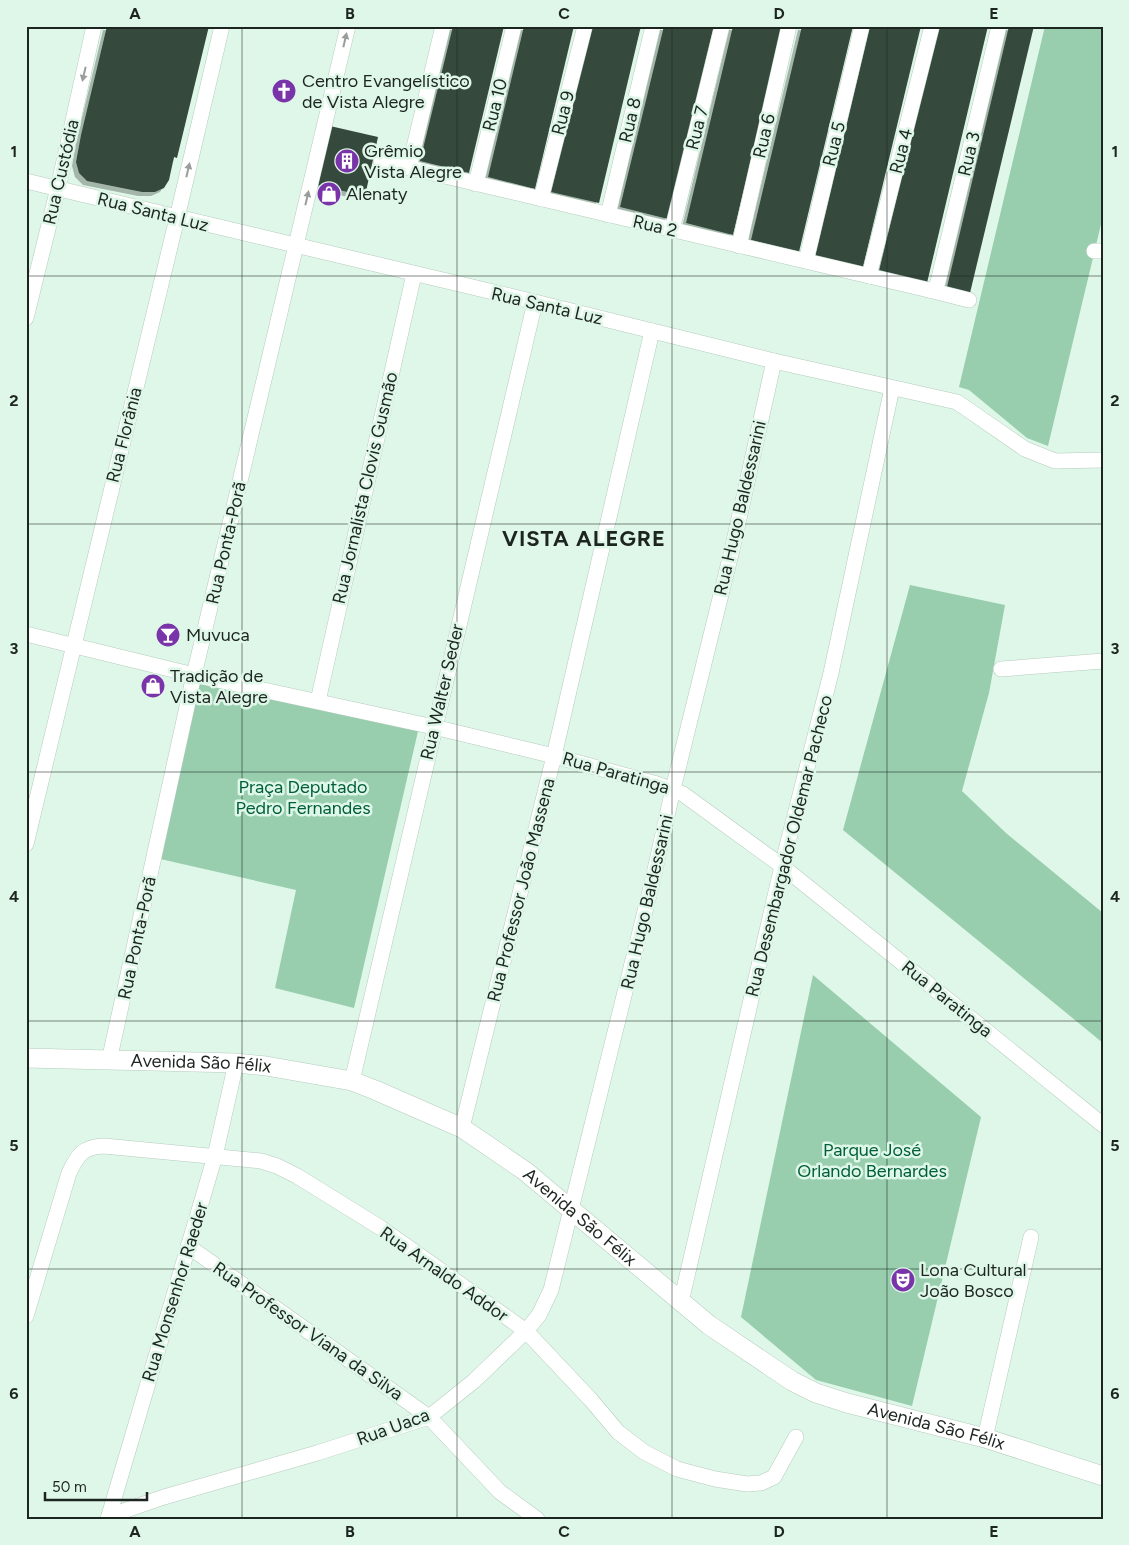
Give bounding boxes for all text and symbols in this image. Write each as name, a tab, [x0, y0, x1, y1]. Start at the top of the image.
text: A	[129, 4, 141, 23]
text: B	[345, 4, 355, 23]
text: C	[558, 4, 570, 23]
text: D	[773, 4, 785, 23]
text: E	[989, 4, 999, 23]
one-way arrow	[341, 33, 349, 48]
one-way arrow	[79, 66, 87, 82]
place label: Centro Evangelístico de Vista Alegre	[302, 70, 470, 113]
street label: Rua 10	[478, 76, 512, 134]
church icon: Centro Evangelístico de Vista Alegre	[271, 78, 297, 104]
street label: Rua 9	[547, 88, 579, 138]
street label: Rua 8	[614, 95, 646, 145]
street label: Rua 7	[681, 103, 713, 152]
street label: Rua 6	[748, 112, 780, 160]
street label: Rua Custódia	[38, 117, 84, 227]
street label: Rua 5	[818, 119, 850, 169]
street label: Rua 4	[885, 126, 917, 176]
street label: Rua 3	[953, 130, 985, 178]
place label: Grêmio Vista Alegre	[364, 140, 462, 183]
text: 1	[11, 142, 17, 161]
text: 1	[1112, 142, 1118, 161]
building icon: Grêmio Vista Alegre	[334, 148, 360, 174]
one-way arrow	[184, 163, 192, 178]
shop icon: Alenaty	[316, 181, 342, 207]
place label: Alenaty	[346, 183, 408, 205]
street label: Rua Santa Luz	[95, 188, 211, 236]
one-way arrow	[303, 191, 311, 206]
street label: Rua 2	[631, 210, 679, 242]
street label: Rua Santa Luz	[489, 282, 605, 330]
street label: Rua Jornalista Clovis Gusmão	[328, 370, 402, 606]
street label: Rua Florânia	[102, 385, 146, 485]
text: 2	[9, 391, 19, 410]
text: 2	[1110, 391, 1120, 410]
street label: Rua Hugo Baldessarini	[709, 418, 771, 598]
street label: Rua Ponta-Porã	[201, 480, 251, 606]
district label: VISTA ALEGRE	[502, 525, 666, 552]
bar icon: Muvuca	[155, 622, 181, 648]
street label: Rua Walter Seder	[416, 622, 468, 762]
place label: Muvuca	[186, 624, 250, 646]
text: 3	[10, 639, 19, 658]
text: 3	[1111, 639, 1120, 658]
place label: Tradição de Vista Alegre	[170, 665, 268, 708]
shop icon: Tradição de Vista Alegre	[140, 673, 166, 699]
street label: Rua Desembargador Oldemar Pacheco	[741, 693, 837, 999]
street label: Rua Paratinga	[560, 747, 672, 799]
park label: Praça Deputado Pedro Fernandes	[235, 776, 371, 819]
street label: Rua Professor João Massena	[483, 776, 559, 1004]
street label: Rua Hugo Baldessarini	[616, 812, 678, 992]
street label: Rua Ponta-Porã	[113, 875, 161, 1001]
text: 4	[9, 887, 19, 906]
text: 4	[1110, 887, 1120, 906]
street label: Rua Paratinga	[897, 956, 997, 1042]
street label: Avenida São Félix	[130, 1049, 273, 1078]
text: 5	[9, 1136, 19, 1155]
text: 5	[1110, 1136, 1120, 1155]
park label: Parque José Orlando Bernardes	[797, 1139, 947, 1182]
street label: Avenida São Félix	[519, 1163, 641, 1271]
street label: Rua Monsenhor Raeder	[137, 1200, 213, 1384]
street label: Rua Arnaldo Addor	[376, 1222, 512, 1326]
street label: Rua Professor Viana da Silva	[209, 1257, 407, 1405]
place label: Lona Cultural João Bosco	[920, 1259, 1027, 1302]
theatre icon: Lona Cultural João Bosco	[890, 1267, 916, 1293]
text: 6	[9, 1384, 19, 1403]
text: 6	[1110, 1384, 1120, 1403]
street label: Avenida São Félix	[865, 1398, 1008, 1455]
street label: Rua Uaca	[354, 1404, 432, 1450]
scale bar	[45, 1470, 148, 1502]
text: 50 m	[52, 1478, 87, 1496]
text: A	[129, 1522, 141, 1541]
text: B	[345, 1522, 355, 1541]
text: C	[558, 1522, 570, 1541]
text: D	[773, 1522, 785, 1541]
text: E	[989, 1522, 999, 1541]

